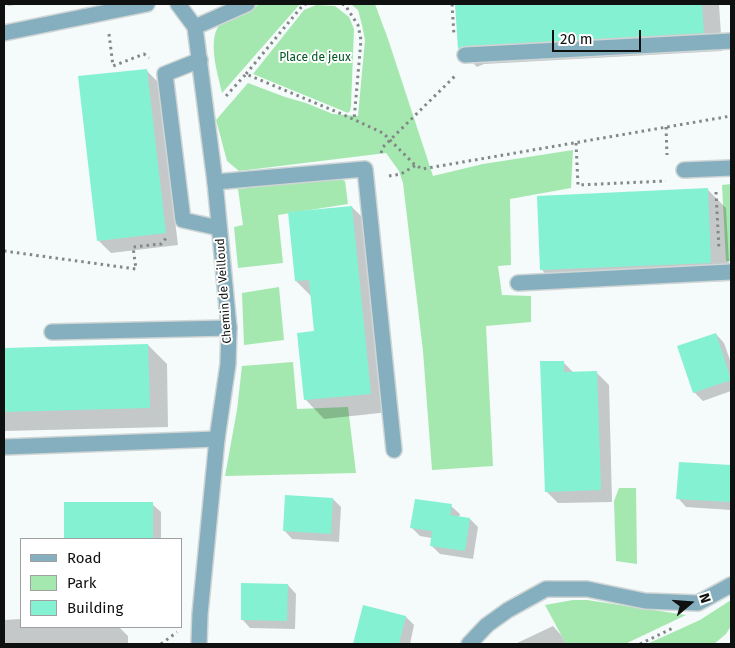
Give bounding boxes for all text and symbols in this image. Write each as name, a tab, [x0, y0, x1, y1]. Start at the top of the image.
scale bar	[555, 20, 644, 52]
text: 20 m	[560, 30, 593, 48]
park label: Place de jeux	[279, 51, 351, 65]
street label: Chemin de Veilloud	[213, 238, 235, 344]
legend	[20, 538, 182, 628]
text: Road	[67, 549, 102, 567]
text: Park	[67, 574, 97, 592]
north arrow	[665, 578, 715, 628]
text: N	[695, 591, 714, 605]
text: Building	[67, 599, 123, 617]

